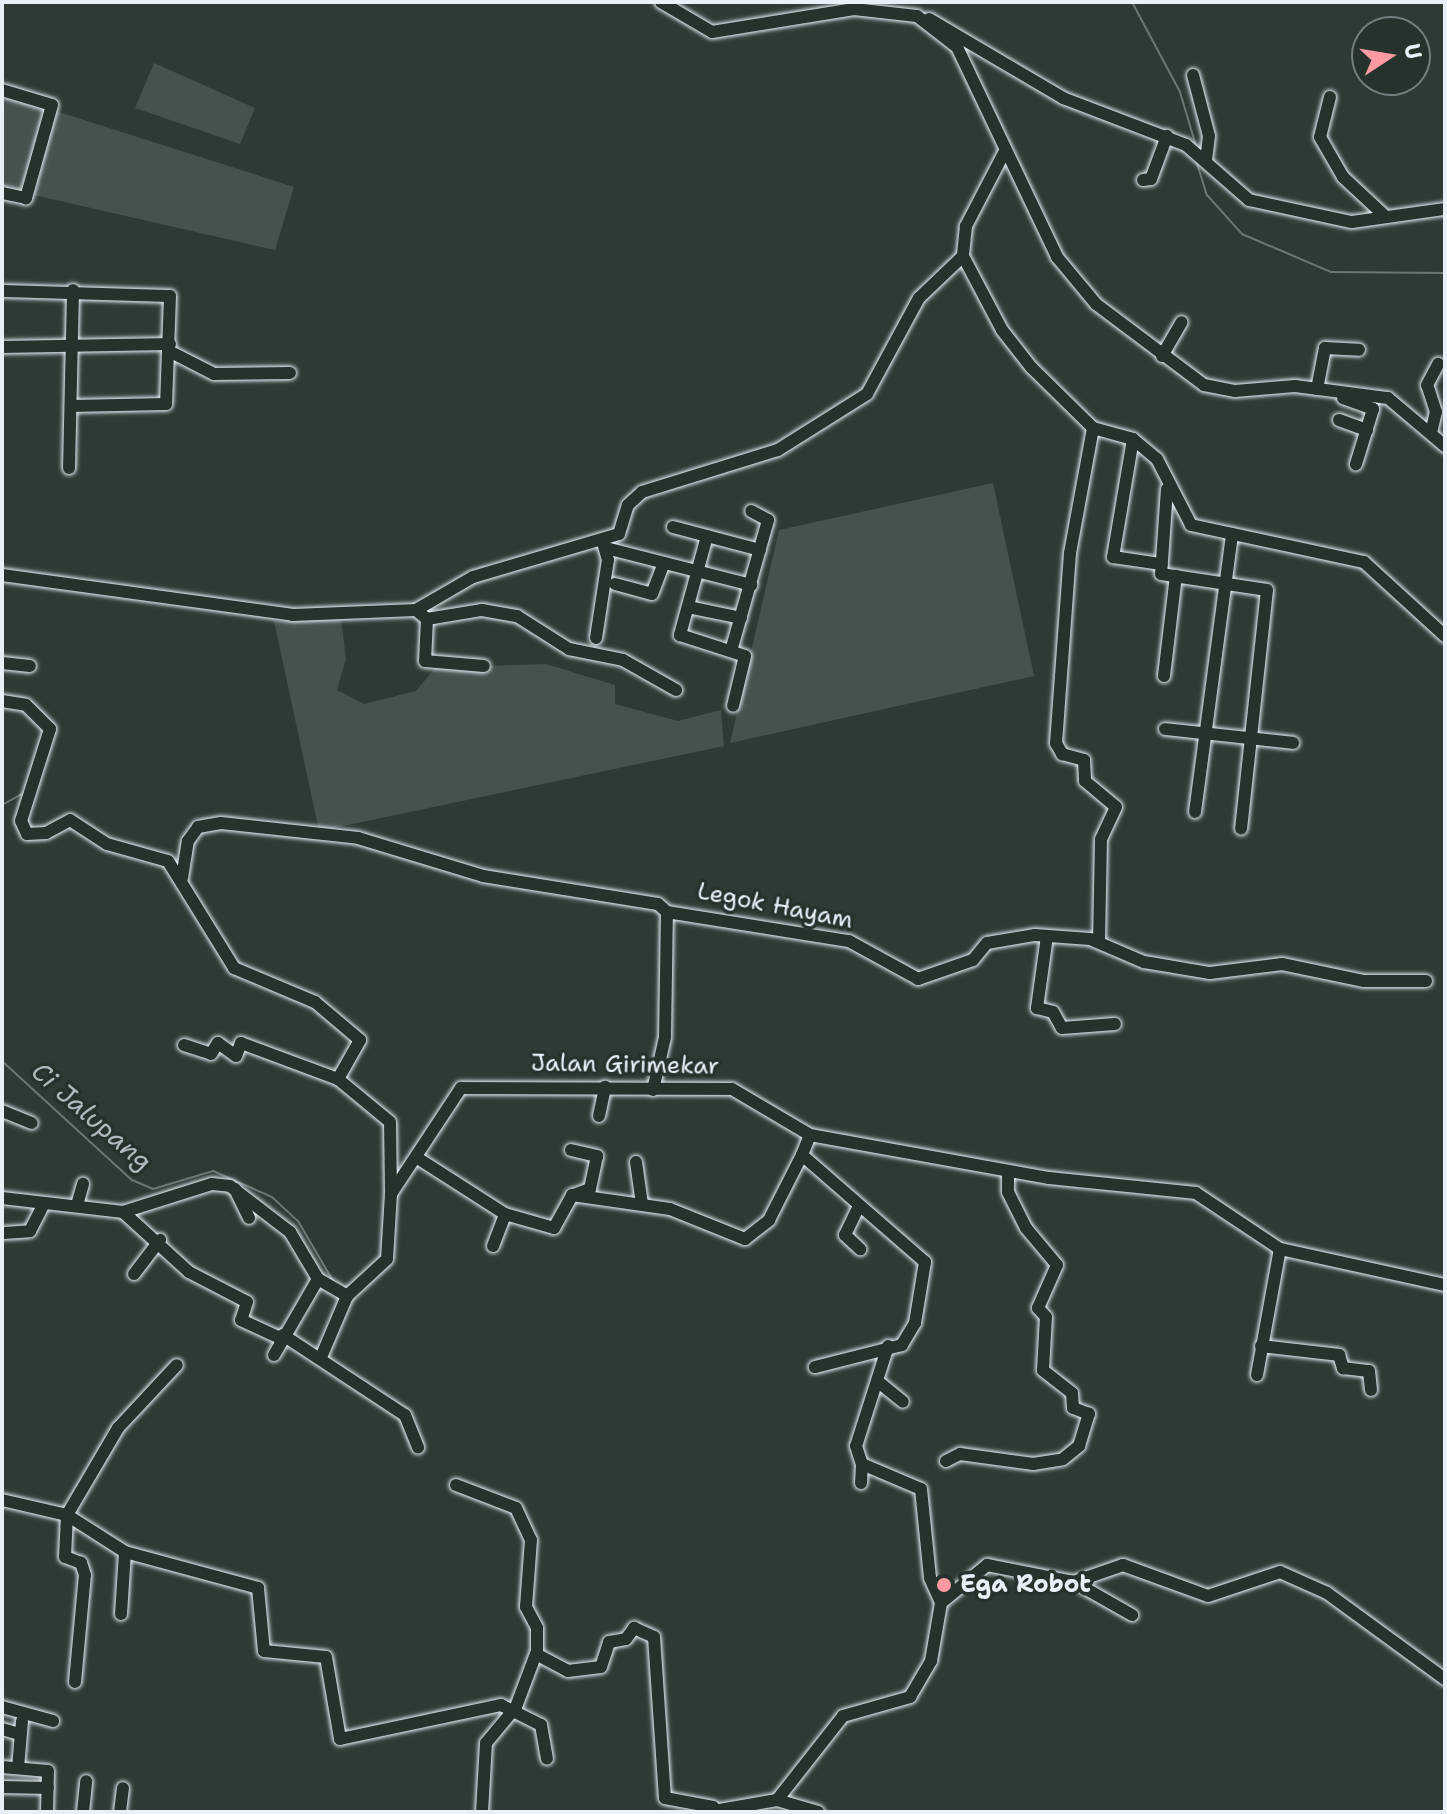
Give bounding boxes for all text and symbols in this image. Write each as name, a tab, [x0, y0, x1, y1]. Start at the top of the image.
north arrow	[1351, 16, 1431, 96]
text: U	[1397, 41, 1429, 62]
street label: Legok Hayam	[695, 877, 855, 935]
street label: Jalan Girimekar	[531, 1049, 719, 1081]
water label: Ci Jalupang	[25, 1055, 159, 1177]
place label: Ega Robot	[960, 1571, 1091, 1599]
marker: Ega Robot	[935, 1576, 953, 1594]

